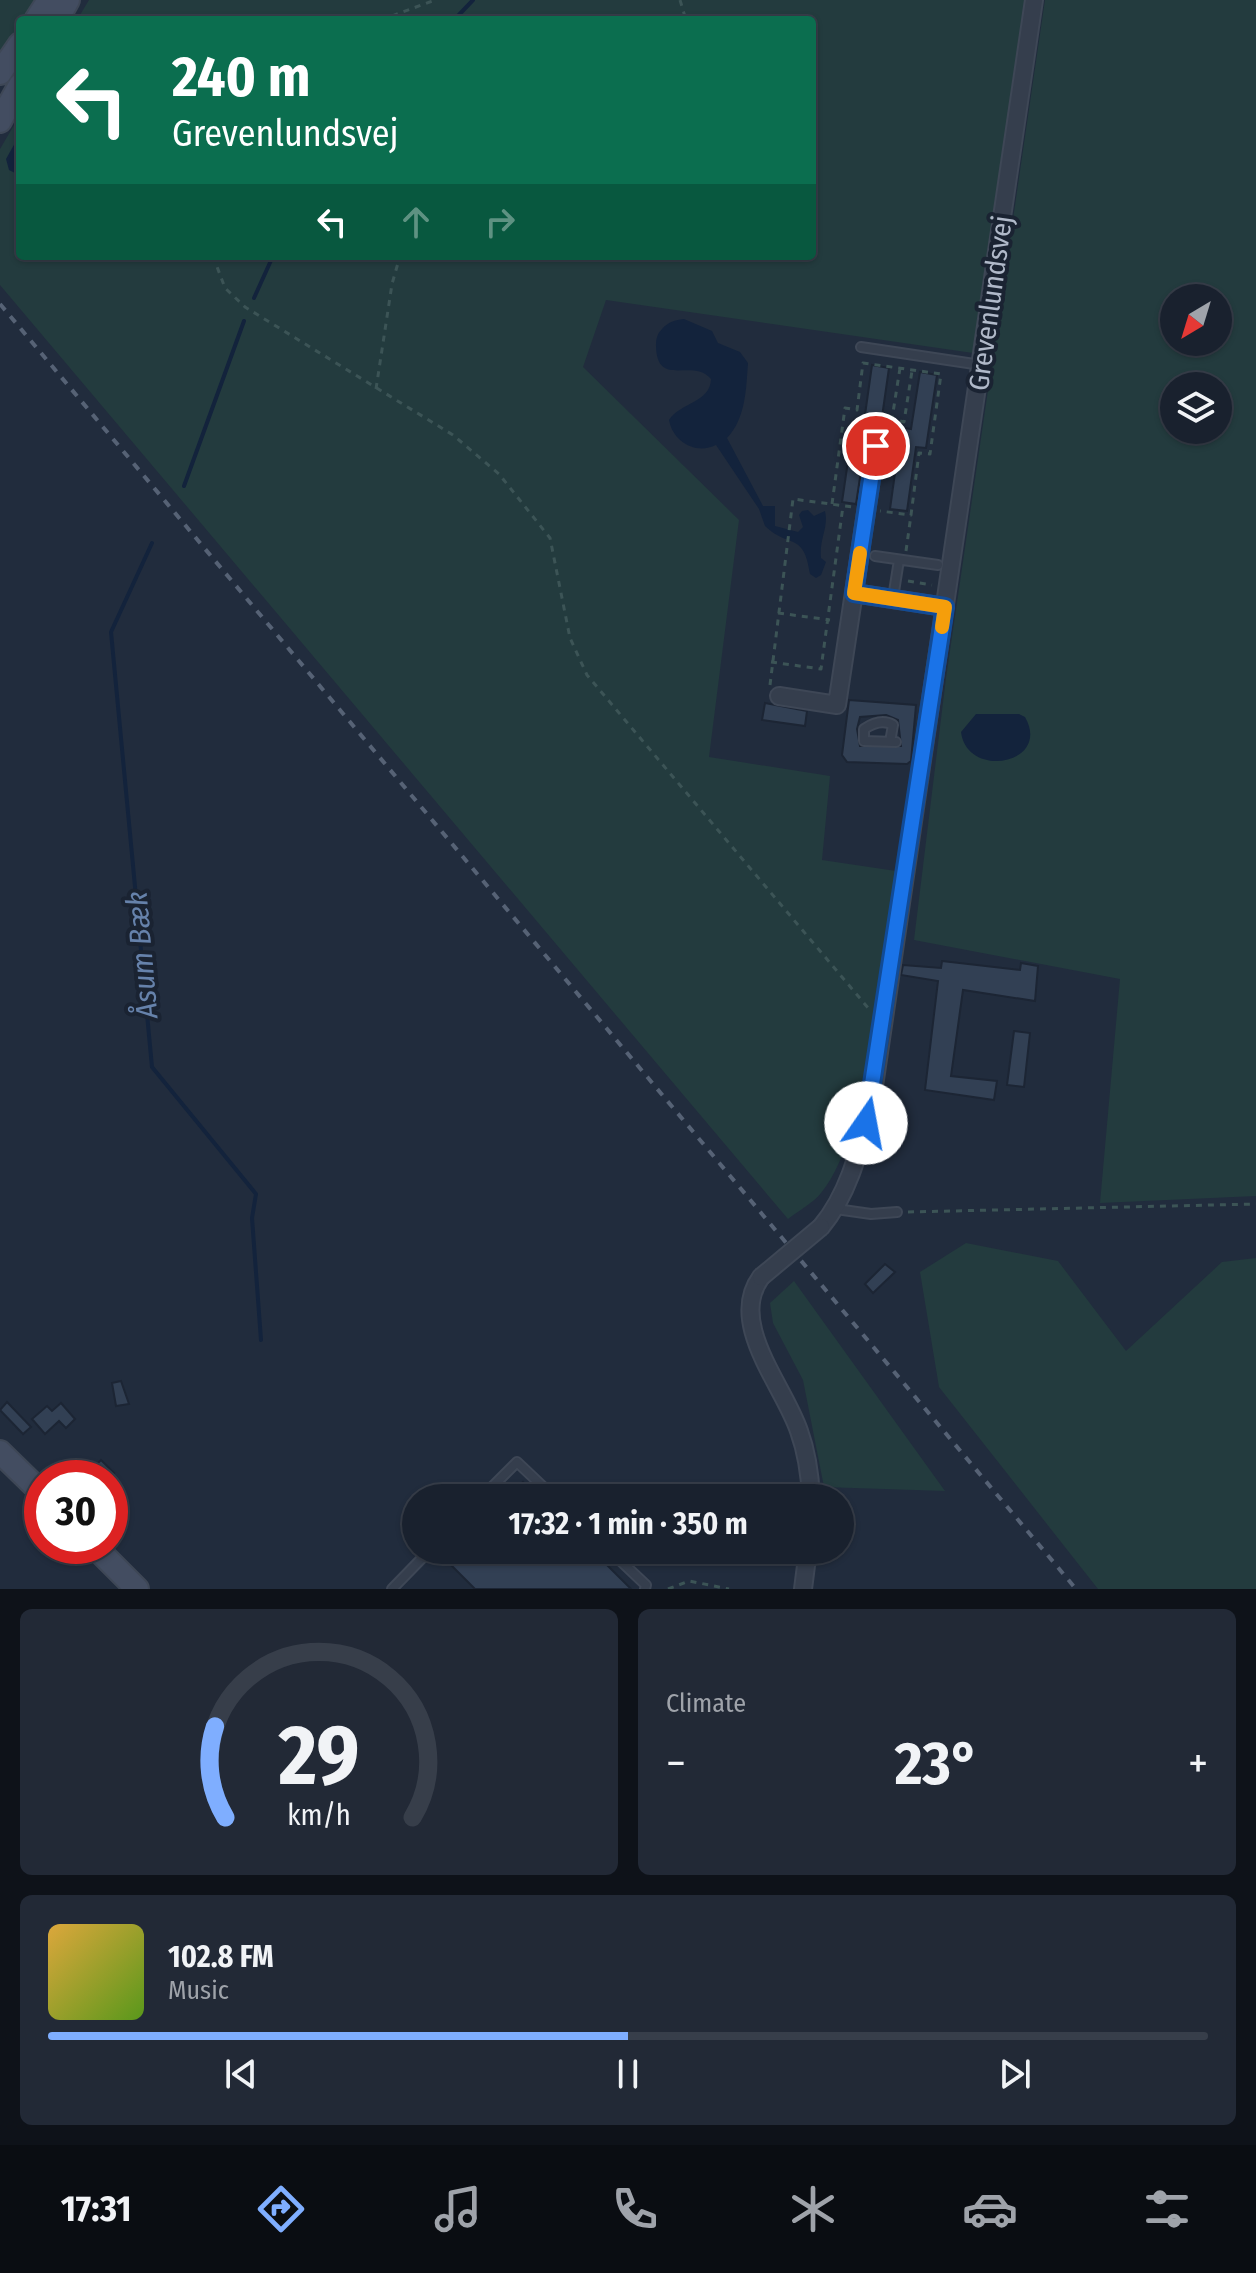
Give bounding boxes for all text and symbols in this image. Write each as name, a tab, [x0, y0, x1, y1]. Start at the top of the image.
text: 240 m	[172, 44, 311, 111]
icon: left	[40, 48, 144, 152]
text: Grevenlundsvej	[172, 112, 399, 156]
icon: left	[310, 200, 354, 244]
icon: ahead	[394, 200, 438, 244]
icon: right	[478, 200, 522, 244]
street label: Grevenlundsvej	[962, 213, 1019, 393]
north arrow	[1160, 284, 1232, 356]
map controls	[1160, 284, 1232, 444]
button: layers	[1160, 372, 1232, 444]
pin	[842, 412, 910, 480]
icon: arrive	[854, 424, 898, 468]
water label: Åsum Bæk	[118, 890, 166, 1021]
position arrow	[824, 1081, 908, 1165]
speed limit sign: 30	[24, 1460, 128, 1564]
text: 17:32 · 1 min · 350 m	[508, 1506, 748, 1542]
text: Climate	[666, 1688, 746, 1719]
text: 29	[277, 1706, 360, 1806]
text: 23°	[895, 1728, 979, 1800]
text: −	[666, 1737, 686, 1790]
text: +	[1188, 1737, 1208, 1790]
text: km/h	[287, 1798, 351, 1833]
text: 102.8 FM	[168, 1939, 274, 1975]
text: Music	[168, 1975, 229, 2006]
icon: previous	[219, 2052, 263, 2096]
icon: pause	[606, 2052, 650, 2096]
icon: next	[993, 2052, 1037, 2096]
icon: directions	[253, 2181, 309, 2237]
icon: music	[430, 2181, 486, 2237]
icon: phone	[607, 2181, 663, 2237]
icon: climate	[785, 2181, 841, 2237]
icon: car	[962, 2181, 1018, 2237]
icon: filters	[1139, 2181, 1195, 2237]
text: 17:31	[61, 2187, 132, 2231]

